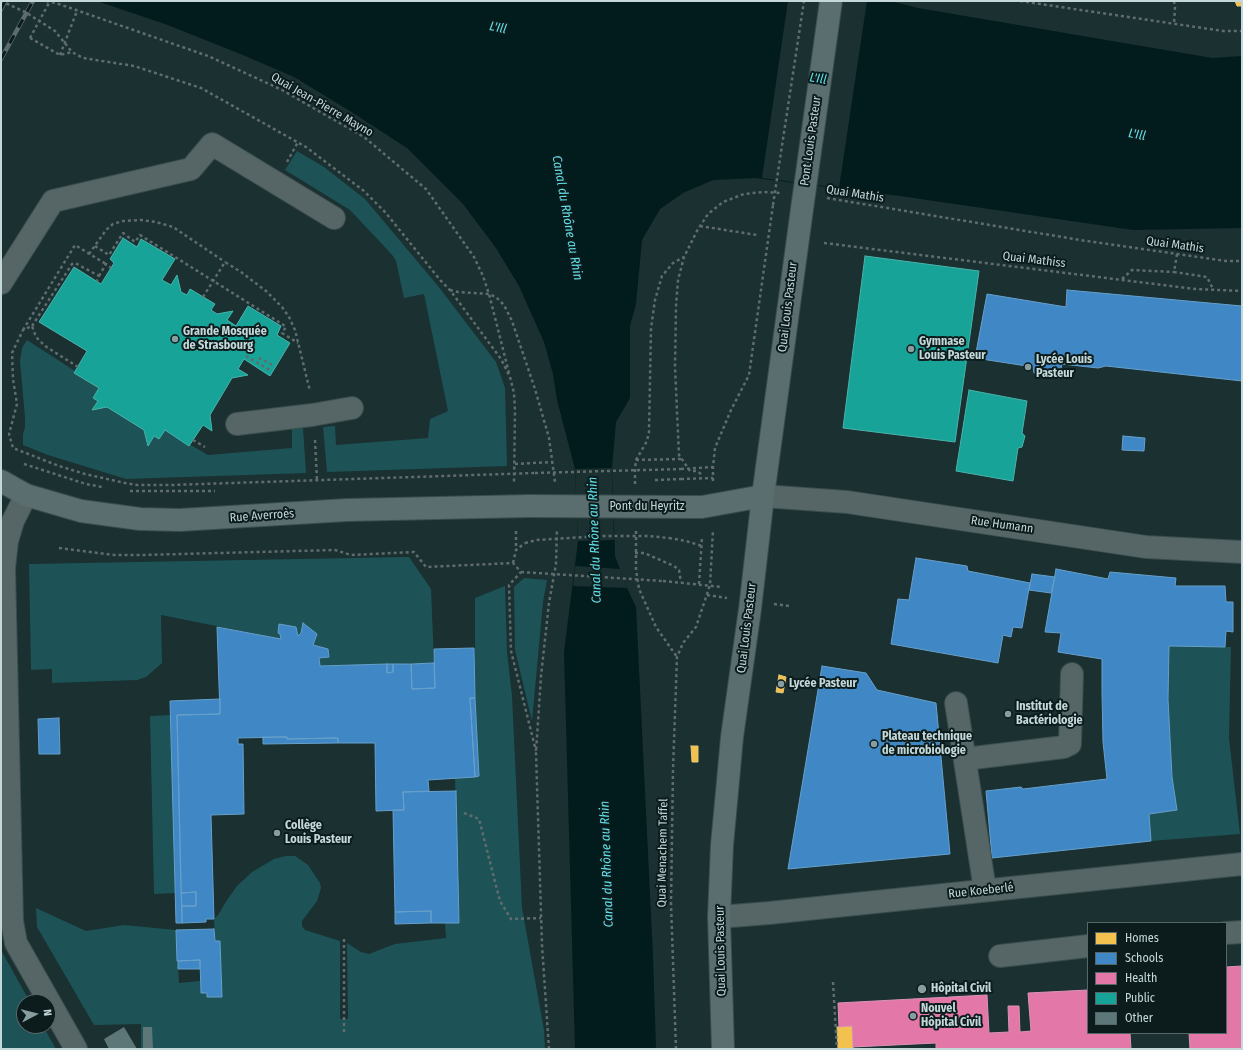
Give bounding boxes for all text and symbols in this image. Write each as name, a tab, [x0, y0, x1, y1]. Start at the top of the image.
water label: L'Ill	[488, 19, 508, 37]
street label: Quai Jean-Pierre Mayno	[268, 70, 376, 140]
water label: L'Ill	[808, 70, 828, 88]
street label: Pont Louis Pasteur	[798, 95, 824, 187]
water label: L'Ill	[1127, 126, 1147, 144]
water label: Canal du Rhône au Rhin	[548, 154, 586, 282]
street label: Quai Mathis	[825, 182, 885, 206]
street label: Quai Mathis	[1145, 234, 1205, 256]
street label: Quai Mathiss	[1002, 249, 1066, 271]
street label: Quai Louis Pasteur	[775, 261, 801, 353]
place label: Grande Mosquée de Strasbourg	[183, 325, 267, 353]
marker: Grande Mosquée de Strasbourg	[170, 334, 180, 344]
place label: Gymnase Louis Pasteur	[919, 335, 986, 363]
marker: Gymnase Louis Pasteur	[906, 344, 916, 354]
place label: Lycée Louis Pasteur	[1036, 353, 1092, 381]
marker: Lycée Louis Pasteur	[1023, 362, 1033, 372]
water label: Canal du Rhône au Rhin	[585, 476, 605, 604]
street label: Pont du Heyritz	[609, 500, 685, 514]
street label: Rue Averroès	[229, 507, 295, 525]
street label: Rue Humann	[970, 513, 1034, 537]
street label: Quai Louis Pasteur	[734, 582, 760, 674]
place label: Lycée Pasteur	[789, 677, 857, 691]
marker: Lycée Pasteur	[776, 679, 786, 689]
place label: Institut de Bactériologie	[1016, 700, 1083, 728]
marker: Institut de Bactériologie	[1003, 709, 1013, 719]
place label: Plateau technique de microbiologie	[882, 730, 972, 758]
marker: Plateau technique de microbiologie	[869, 739, 879, 749]
street label: Quai Menachem Taffel	[655, 798, 671, 908]
water label: Canal du Rhône au Rhin	[597, 800, 617, 928]
place label: Collège Louis Pasteur	[285, 819, 352, 847]
marker: Collège Louis Pasteur	[272, 828, 282, 838]
street label: Rue Koeberlé	[948, 880, 1014, 902]
street label: Quai Louis Pasteur	[713, 905, 729, 997]
legend	[1087, 922, 1227, 1034]
text: Homes	[1125, 931, 1159, 945]
text: Schools	[1125, 951, 1163, 965]
text: Health	[1125, 971, 1157, 985]
place label: Hôpital Civil	[931, 982, 991, 996]
marker: Hôpital Civil	[916, 983, 928, 995]
text: Public	[1125, 991, 1155, 1005]
north arrow	[16, 994, 56, 1034]
place label: Nouvel Hôpital Civil	[921, 1002, 981, 1030]
text: N	[41, 1009, 54, 1017]
marker: Nouvel Hôpital Civil	[908, 1011, 918, 1021]
text: Other	[1125, 1011, 1153, 1025]

